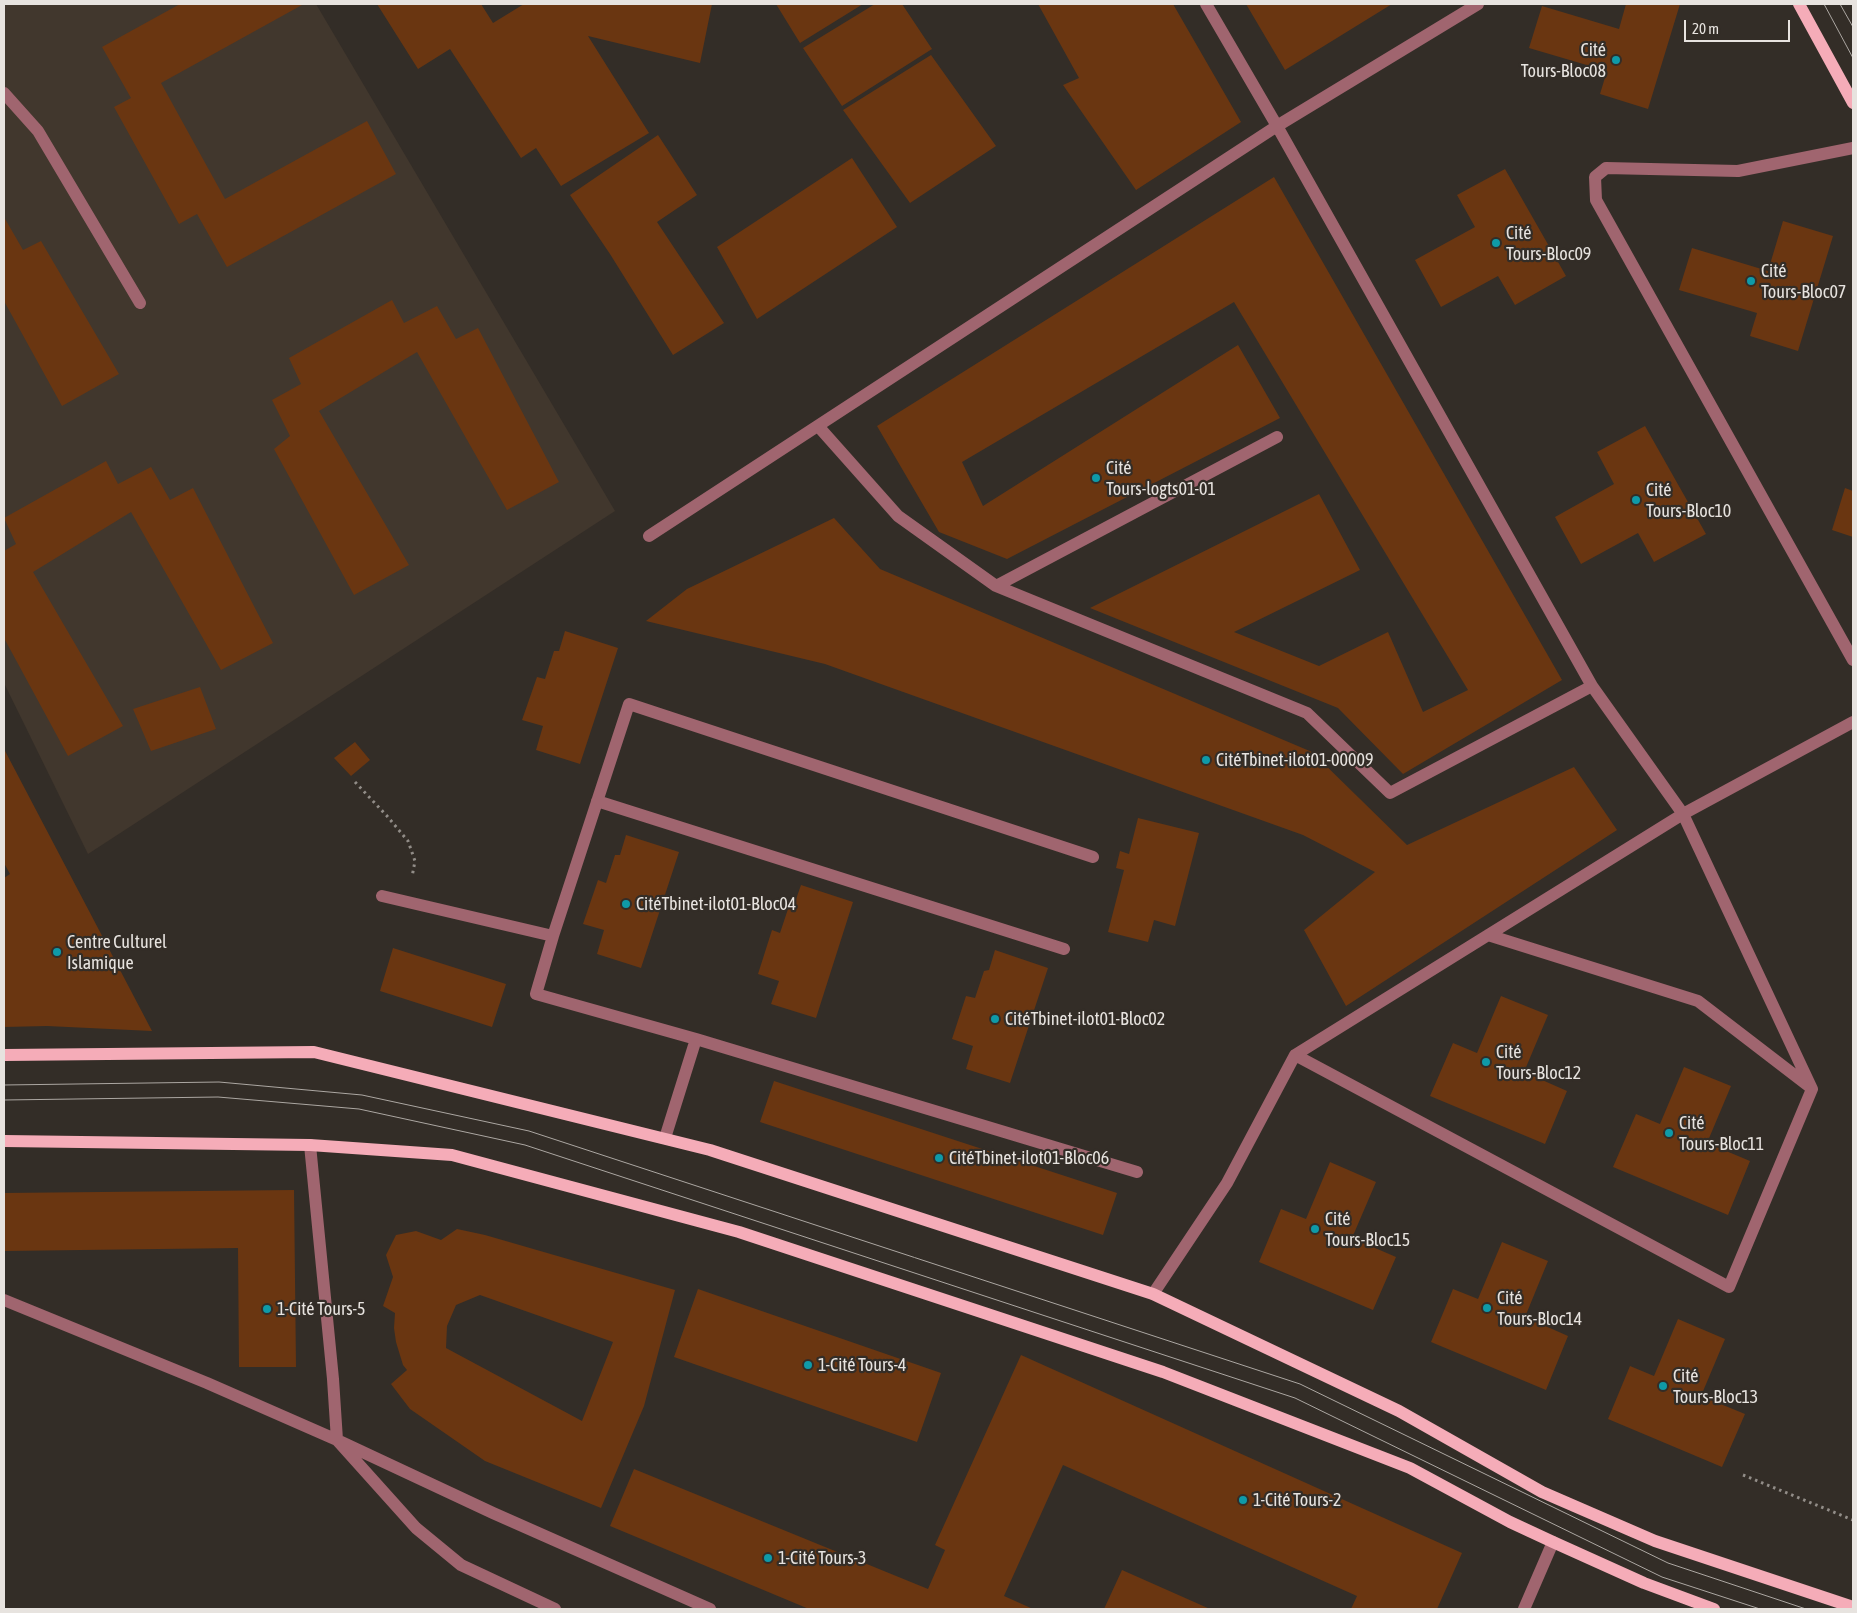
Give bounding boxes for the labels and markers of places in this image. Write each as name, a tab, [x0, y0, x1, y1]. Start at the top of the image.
place label: Cité Tours-Bloc08	[1521, 39, 1606, 82]
marker: Cité Tours-Bloc08	[1610, 54, 1622, 66]
place label: Cité Tours-Bloc09	[1506, 222, 1591, 264]
marker: Cité Tours-Bloc09	[1490, 237, 1502, 249]
place label: Cité Tours-Bloc07	[1761, 260, 1846, 302]
marker: Cité Tours-Bloc07	[1745, 275, 1757, 287]
place label: Cité Tours-logts01-01	[1106, 457, 1216, 499]
marker: Cité Tours-logts01-01	[1090, 472, 1102, 484]
place label: Cité Tours-Bloc10	[1646, 479, 1731, 522]
marker: Cité Tours-Bloc10	[1630, 494, 1642, 506]
place label: CitéTbinet-ilot01-00009	[1216, 749, 1373, 771]
marker: CitéTbinet-ilot01-00009	[1200, 754, 1212, 766]
place label: CitéTbinet-ilot01-Bloc04	[636, 893, 796, 915]
marker: CitéTbinet-ilot01-Bloc04	[620, 898, 632, 910]
place label: Centre Culturel Islamique	[67, 931, 167, 974]
marker: Centre Culturel Islamique	[51, 946, 63, 958]
place label: CitéTbinet-ilot01-Bloc02	[1005, 1008, 1165, 1030]
marker: CitéTbinet-ilot01-Bloc02	[989, 1013, 1001, 1025]
place label: Cité Tours-Bloc12	[1496, 1041, 1581, 1084]
marker: Cité Tours-Bloc12	[1480, 1056, 1492, 1068]
place label: Cité Tours-Bloc11	[1679, 1112, 1764, 1154]
marker: Cité Tours-Bloc11	[1663, 1127, 1675, 1139]
place label: CitéTbinet-ilot01-Bloc06	[949, 1147, 1109, 1169]
marker: CitéTbinet-ilot01-Bloc06	[933, 1152, 945, 1164]
place label: Cité Tours-Bloc15	[1325, 1208, 1410, 1250]
marker: Cité Tours-Bloc15	[1309, 1223, 1321, 1235]
place label: Cité Tours-Bloc14	[1497, 1287, 1582, 1330]
place label: 1-Cité Tours-5	[277, 1298, 366, 1320]
marker: Cité Tours-Bloc14	[1481, 1302, 1493, 1314]
marker: 1-Cité Tours-5	[261, 1303, 273, 1315]
place label: 1-Cité Tours-4	[818, 1354, 907, 1376]
marker: 1-Cité Tours-4	[802, 1359, 814, 1371]
place label: Cité Tours-Bloc13	[1673, 1365, 1758, 1408]
marker: Cité Tours-Bloc13	[1657, 1380, 1669, 1392]
place label: 1-Cité Tours-2	[1253, 1489, 1342, 1511]
marker: 1-Cité Tours-2	[1237, 1494, 1249, 1506]
place label: 1-Cité Tours-3	[778, 1547, 867, 1569]
marker: 1-Cité Tours-3	[762, 1552, 774, 1564]

